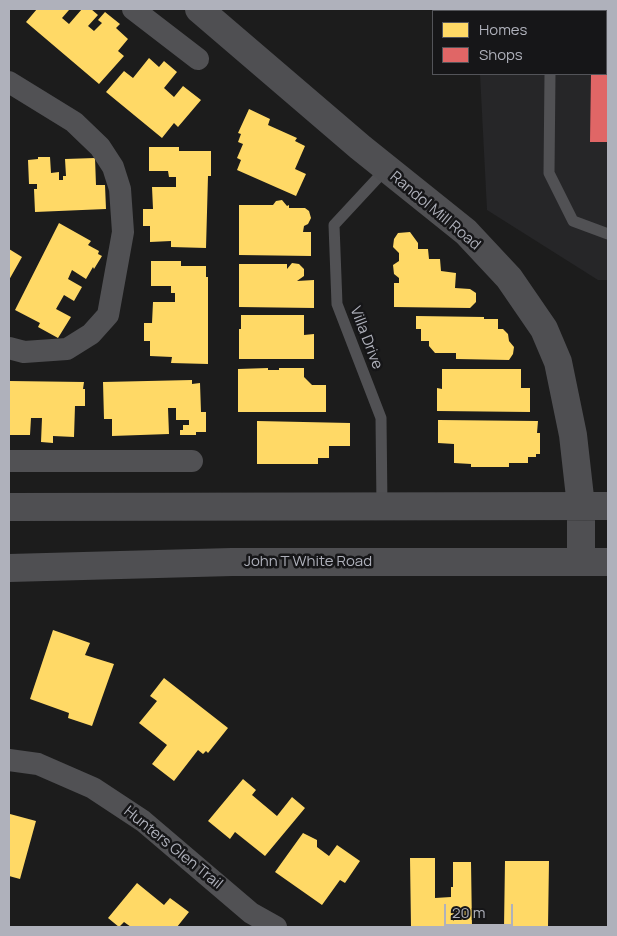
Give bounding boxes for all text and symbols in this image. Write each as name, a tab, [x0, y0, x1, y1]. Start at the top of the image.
legend	[432, 10, 607, 75]
text: Homes	[479, 19, 527, 40]
text: Shops	[479, 44, 523, 65]
street label: Randol Mill Road	[386, 168, 484, 254]
street label: Villa Drive	[346, 304, 386, 372]
street label: John T White Road	[244, 553, 372, 571]
street label: Hunters Glen Trail	[120, 803, 226, 893]
scale bar	[447, 894, 516, 926]
text: 20 m	[452, 902, 485, 923]

